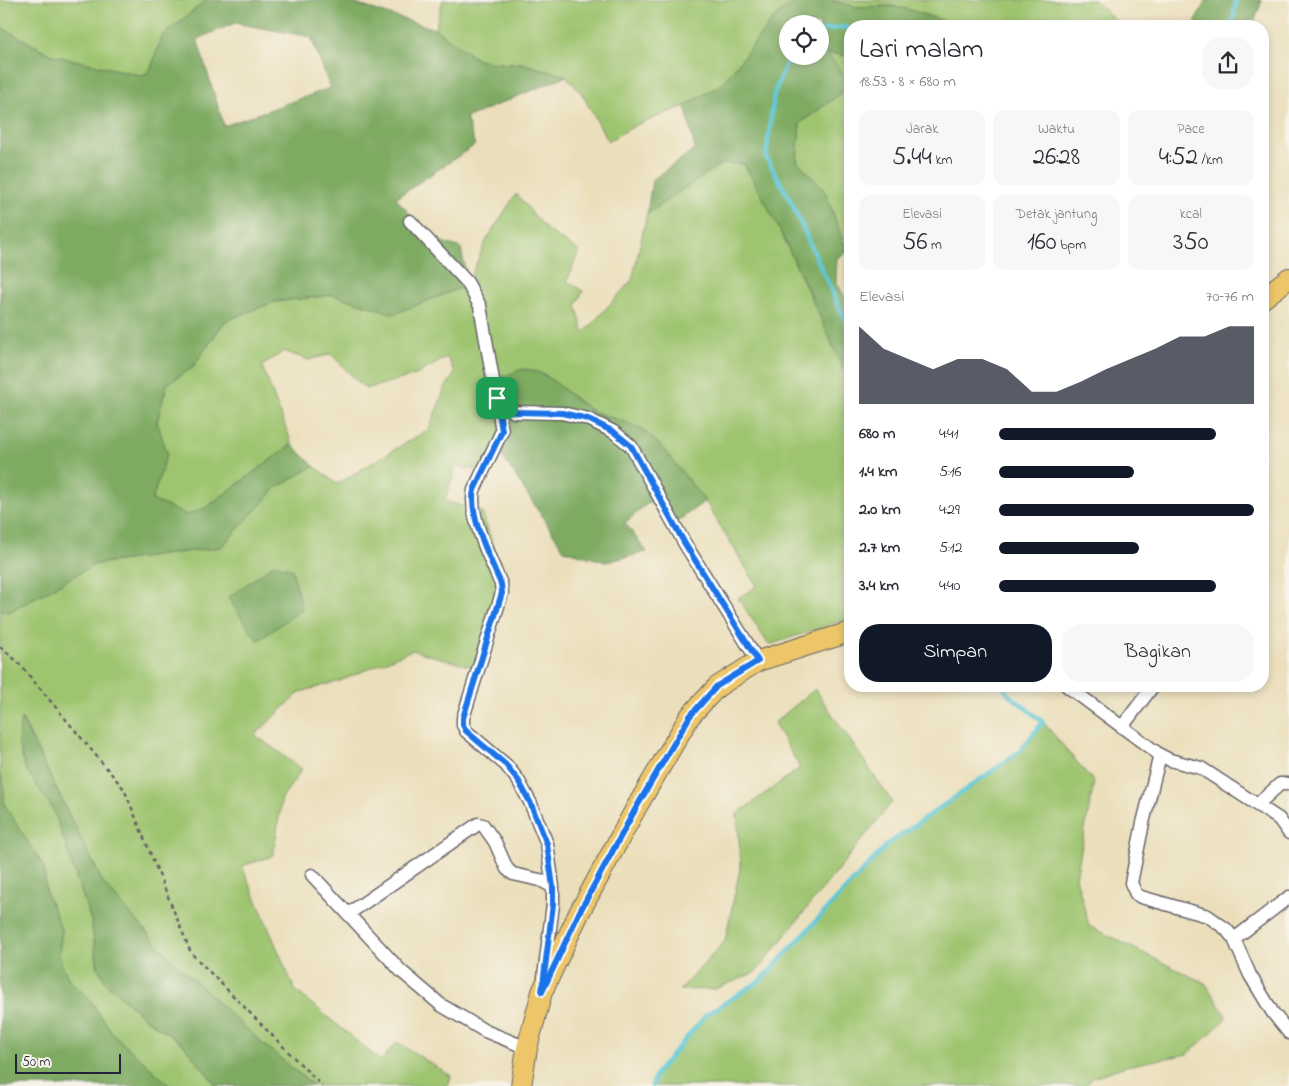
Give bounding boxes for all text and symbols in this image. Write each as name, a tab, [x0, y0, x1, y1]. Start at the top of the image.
map controls	[779, 15, 829, 65]
button: locate	[779, 15, 829, 65]
text: Lari malam	[859, 30, 984, 71]
button: share	[1202, 37, 1254, 89]
text: 18:53 · 8 × 680 m	[859, 70, 956, 94]
text: Jarak	[906, 119, 938, 140]
text: Waktu	[1038, 119, 1075, 140]
text: Pace	[1177, 119, 1204, 140]
text: 5.44	[892, 140, 932, 176]
text: 26:28	[1033, 140, 1080, 176]
text: 4:52	[1159, 140, 1198, 176]
text: km	[932, 150, 952, 171]
text: /km	[1198, 150, 1223, 171]
text: Elevasi	[902, 204, 942, 225]
text: Detak jantung	[1016, 204, 1097, 225]
text: kcal	[1180, 204, 1202, 225]
text: 56	[902, 225, 928, 261]
text: 160	[1027, 225, 1057, 261]
text: 350	[1173, 225, 1209, 261]
text: m	[928, 235, 942, 256]
text: bpm	[1057, 235, 1086, 256]
text: Elevasi	[859, 285, 904, 309]
text: 70–76 m	[1206, 285, 1254, 309]
pin	[476, 377, 518, 419]
icon: arrive	[483, 384, 511, 412]
text: 680 m	[859, 422, 895, 446]
text: 4:41	[939, 422, 959, 446]
text: 1.4 km	[859, 460, 897, 484]
text: 5:16	[939, 460, 962, 484]
text: 2.0 km	[859, 498, 901, 522]
text: 4:29	[939, 498, 960, 522]
text: 2.7 km	[859, 536, 900, 560]
text: 5:12	[939, 536, 963, 560]
text: 3.4 km	[859, 574, 899, 598]
text: 4:40	[939, 574, 960, 598]
button: Simpan	[859, 624, 1052, 682]
button: Bagikan	[1062, 624, 1254, 682]
scale bar	[15, 1051, 121, 1074]
text: 50 m	[22, 1052, 50, 1073]

